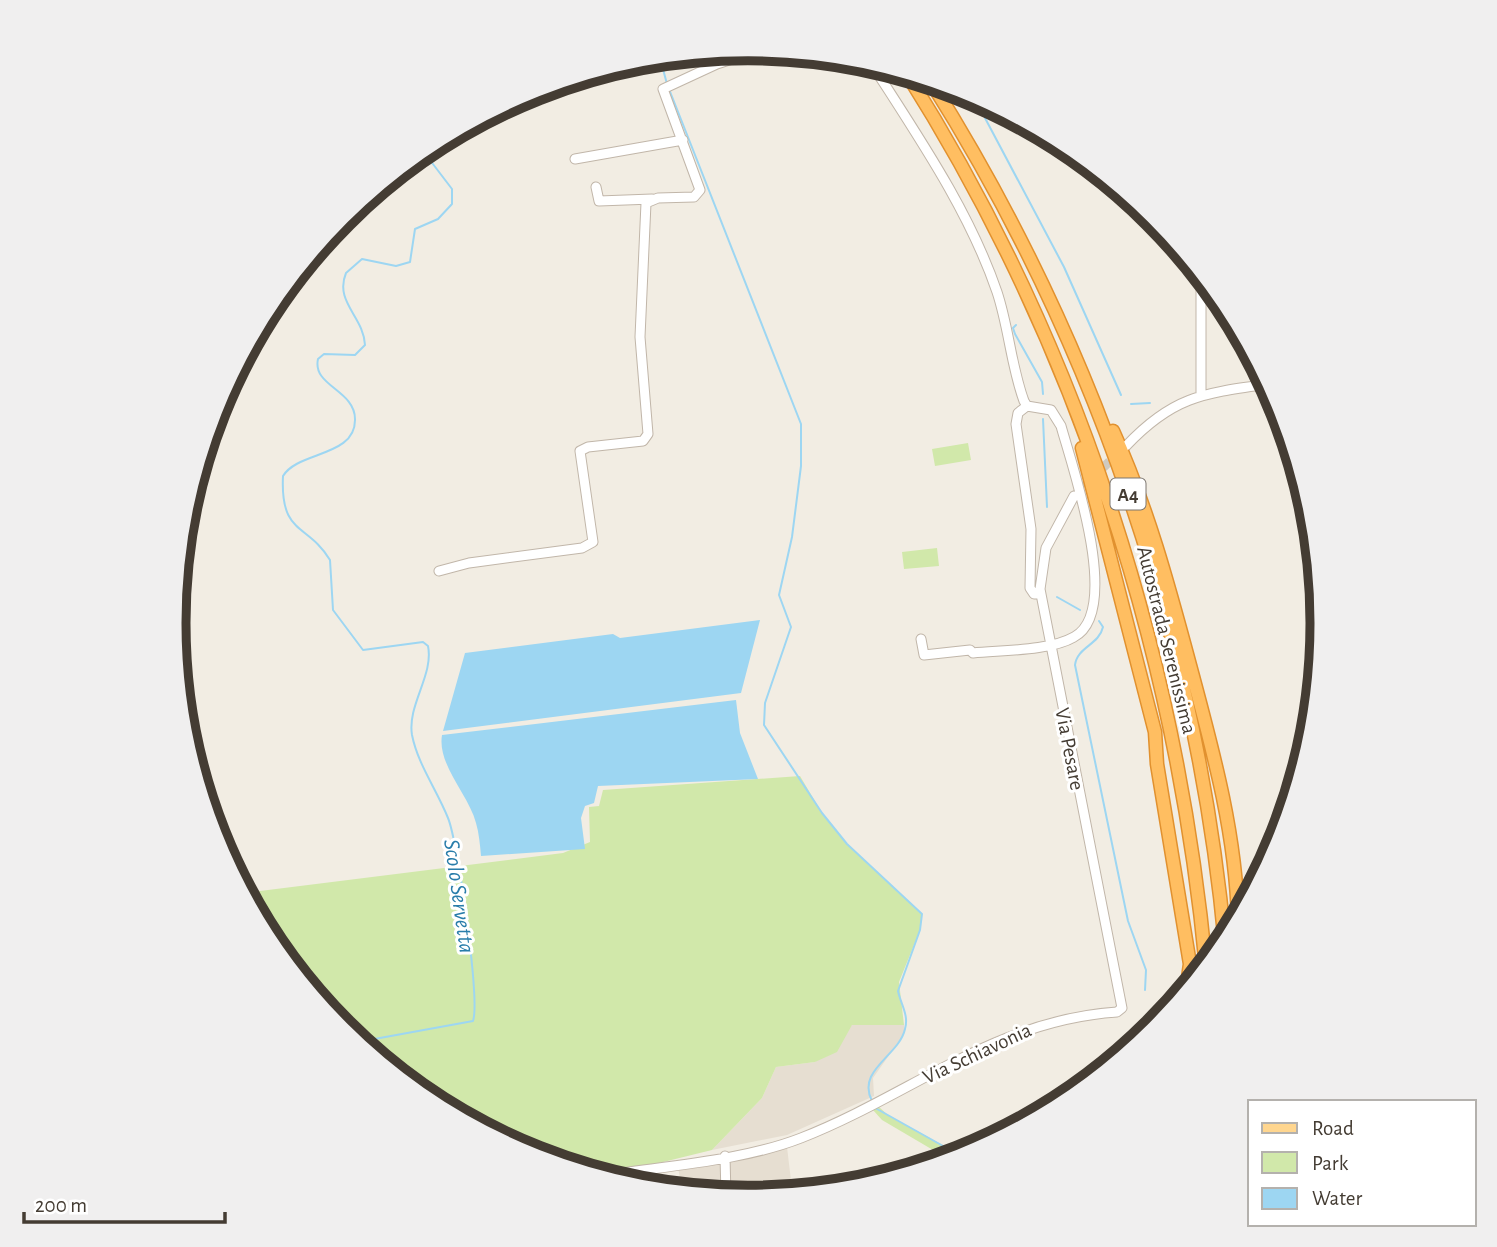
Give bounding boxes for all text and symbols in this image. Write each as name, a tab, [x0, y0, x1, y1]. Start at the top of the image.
road number: A4	[1110, 478, 1146, 509]
street label: Autostrada Serenissima	[1133, 544, 1200, 736]
street label: Via Pesare	[1051, 706, 1088, 792]
water label: Scolo Servetta	[439, 838, 478, 955]
street label: Via Schiavonia	[920, 1019, 1035, 1088]
legend	[1248, 1100, 1476, 1226]
text: Road	[1312, 1118, 1354, 1139]
text: Park	[1312, 1153, 1349, 1174]
scale bar	[24, 1180, 226, 1224]
text: Water	[1312, 1188, 1362, 1209]
text: 200 m	[35, 1195, 87, 1216]

